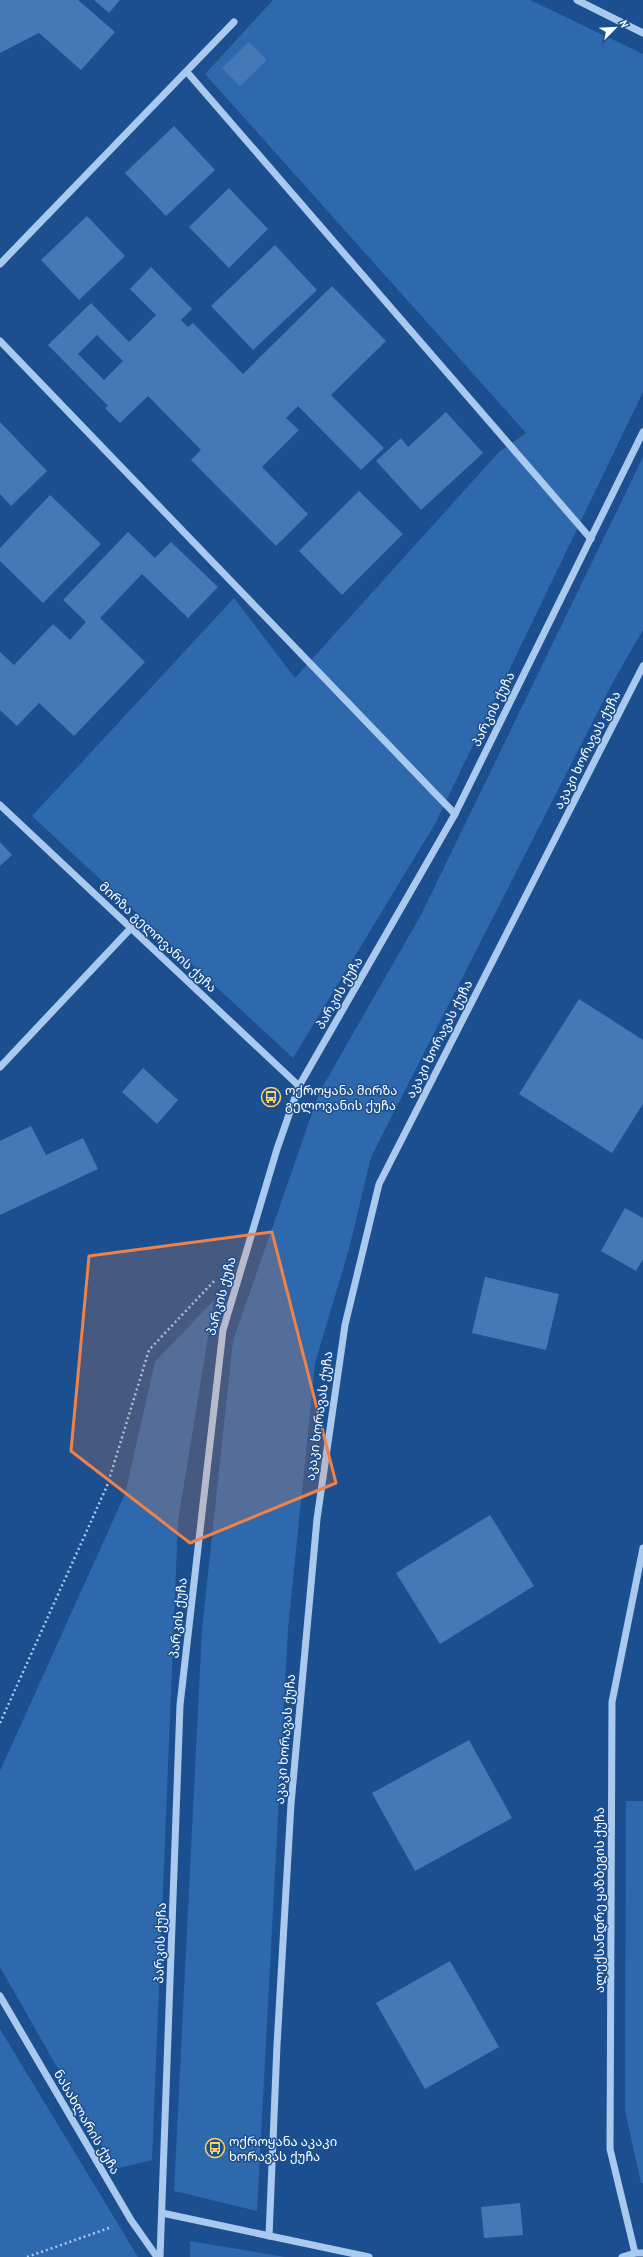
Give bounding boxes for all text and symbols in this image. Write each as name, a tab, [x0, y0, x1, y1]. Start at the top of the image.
north arrow	[595, 8, 635, 48]
text: N	[616, 18, 632, 30]
street label: პარკის ქუჩა	[468, 669, 518, 749]
street label: აკაკი ხორავას ქუჩა	[550, 688, 624, 812]
street label: მირზა გელოვანის ქუჩა	[96, 878, 220, 996]
street label: პარკის ქუჩა	[311, 954, 367, 1032]
street label: აკაკი ხორავას ქუჩა	[402, 977, 476, 1101]
place label: ოქროყანა მირზა გელოვანის ქუჩა	[285, 1082, 398, 1114]
bus stop icon: ოქროყანა მირზა გელოვანის ქუჩა	[260, 1086, 282, 1108]
street label: პარკის ქუჩა	[202, 1255, 240, 1337]
street label: აკაკი ხორავას ქუჩა	[301, 1350, 337, 1482]
street label: პარკის ქუჩა	[165, 1577, 191, 1659]
street label: აკაკი ხორავას ქუჩა	[271, 1673, 299, 1805]
street label: ალექსანდრე ყაზბეგის ქუჩა	[591, 1807, 608, 1993]
street label: პარკის ქუჩა	[150, 1902, 170, 1984]
street label: ნასახლარის ქუჩა	[50, 2067, 124, 2177]
place label: ოქროყანა აკაკი ხორავას ქუჩა	[229, 2133, 337, 2165]
bus stop icon: ოქროყანა აკაკი ხორავას ქუჩა	[204, 2137, 226, 2159]

